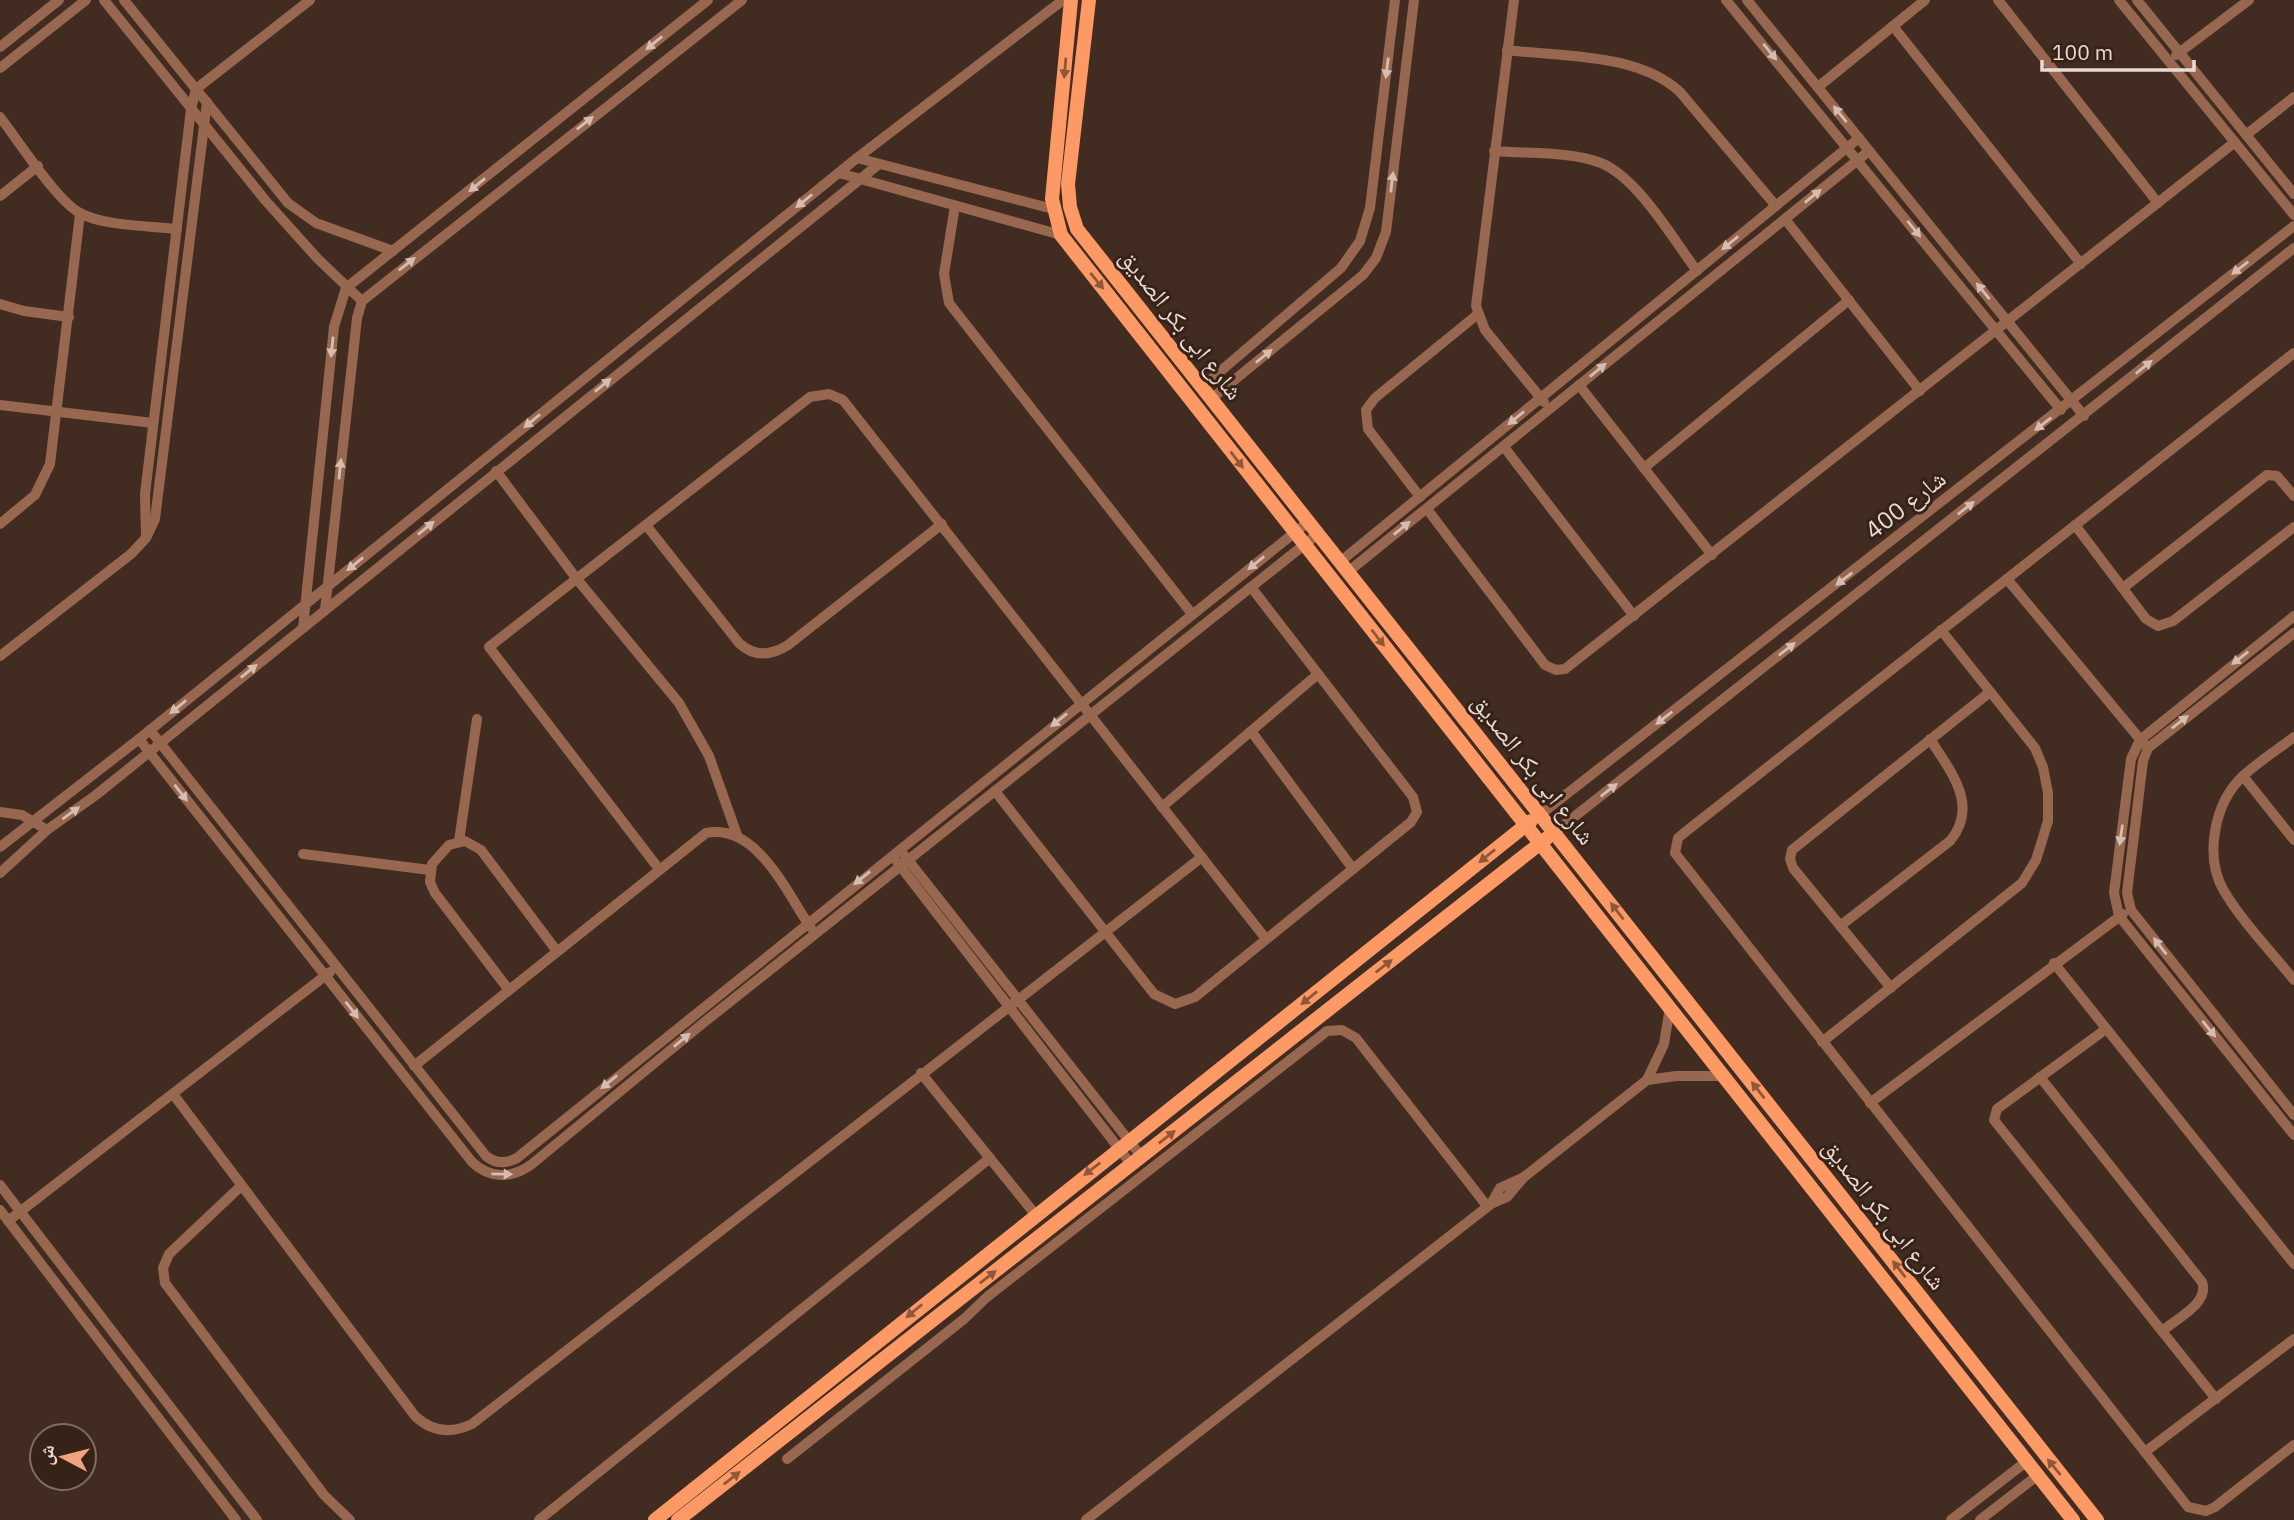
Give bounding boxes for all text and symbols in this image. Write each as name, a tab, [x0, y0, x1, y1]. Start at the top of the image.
scale bar	[2042, 28, 2194, 72]
one-way arrow	[646, 35, 664, 50]
text: 100 m	[2052, 38, 2113, 66]
one-way arrow	[1763, 43, 1778, 61]
one-way arrow	[1059, 57, 1070, 79]
one-way arrow	[1382, 57, 1393, 79]
one-way arrow	[1832, 106, 1847, 124]
one-way arrow	[576, 116, 594, 131]
one-way arrow	[1386, 170, 1397, 192]
one-way arrow	[468, 177, 486, 192]
one-way arrow	[1805, 189, 1822, 204]
one-way arrow	[796, 193, 813, 208]
one-way arrow	[1906, 220, 1921, 237]
one-way arrow	[1722, 236, 1740, 251]
street label: شارع ابى بكر الصديق	[1113, 242, 1251, 406]
one-way arrow	[397, 257, 415, 272]
one-way arrow	[2232, 261, 2250, 276]
one-way arrow	[1089, 272, 1103, 290]
one-way arrow	[1975, 283, 1990, 301]
one-way arrow	[326, 336, 337, 358]
one-way arrow	[1255, 348, 1273, 363]
one-way arrow	[2136, 360, 2153, 375]
one-way arrow	[1590, 363, 1607, 378]
one-way arrow	[594, 378, 611, 393]
one-way arrow	[1508, 411, 1526, 426]
one-way arrow	[523, 413, 541, 428]
one-way arrow	[2034, 417, 2052, 432]
one-way arrow	[1229, 452, 1244, 469]
one-way arrow	[335, 458, 346, 480]
street label: شارع 400	[1858, 462, 1952, 546]
one-way arrow	[1957, 502, 1975, 516]
one-way arrow	[416, 521, 434, 536]
one-way arrow	[1393, 521, 1411, 536]
one-way arrow	[1247, 555, 1265, 570]
one-way arrow	[346, 556, 364, 571]
one-way arrow	[1835, 571, 1853, 586]
one-way arrow	[1371, 629, 1386, 647]
one-way arrow	[1779, 642, 1796, 657]
one-way arrow	[2232, 651, 2250, 666]
one-way arrow	[239, 664, 257, 679]
street label: شارع ابى بكر الصديق	[1465, 687, 1603, 851]
one-way arrow	[170, 699, 187, 714]
one-way arrow	[1655, 711, 1673, 726]
one-way arrow	[1050, 713, 1068, 727]
one-way arrow	[2170, 715, 2188, 730]
one-way arrow	[1599, 782, 1617, 797]
one-way arrow	[174, 783, 189, 801]
one-way arrow	[62, 806, 80, 820]
one-way arrow	[2116, 824, 2127, 846]
one-way arrow	[1478, 849, 1496, 863]
one-way arrow	[854, 870, 872, 885]
one-way arrow	[1611, 902, 1625, 920]
one-way arrow	[2153, 938, 2168, 956]
one-way arrow	[1375, 958, 1393, 973]
one-way arrow	[1300, 990, 1318, 1005]
one-way arrow	[344, 1001, 359, 1019]
one-way arrow	[2202, 1020, 2217, 1038]
one-way arrow	[673, 1033, 691, 1048]
one-way arrow	[600, 1074, 617, 1089]
one-way arrow	[1751, 1081, 1766, 1099]
one-way arrow	[1157, 1129, 1175, 1144]
street label: شارع ابى بكر الصديق	[1816, 1132, 1954, 1296]
one-way arrow	[1083, 1162, 1101, 1176]
one-way arrow	[491, 1168, 513, 1180]
one-way arrow	[1891, 1260, 1906, 1278]
one-way arrow	[978, 1269, 996, 1284]
one-way arrow	[906, 1304, 924, 1319]
north arrow	[28, 1422, 98, 1492]
text: ش	[33, 1443, 59, 1466]
one-way arrow	[2047, 1458, 2062, 1476]
one-way arrow	[722, 1470, 740, 1485]

